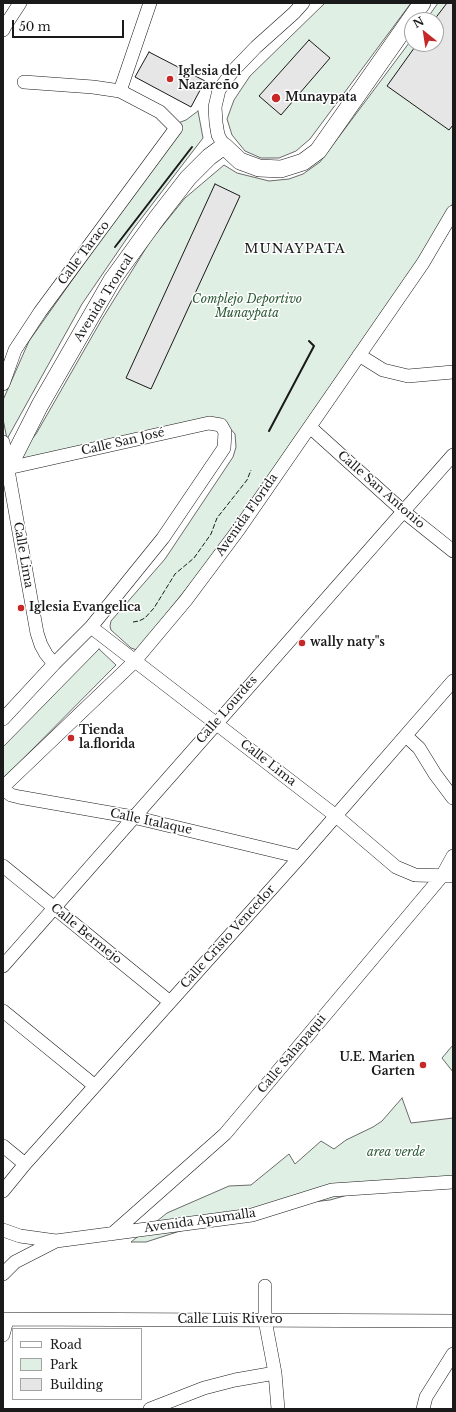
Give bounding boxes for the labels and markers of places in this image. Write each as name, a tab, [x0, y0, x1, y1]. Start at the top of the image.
place label: Iglesia del Nazareño	[178, 65, 241, 93]
marker: Iglesia del Nazareño	[165, 74, 175, 84]
place label: Munaypata	[285, 91, 357, 105]
marker: Munaypata	[270, 92, 282, 104]
place label: Iglesia Evangelica	[29, 601, 141, 615]
marker: Iglesia Evangelica	[16, 603, 26, 613]
place label: wally naty"s	[310, 636, 385, 650]
marker: wally naty"s	[297, 638, 307, 648]
place label: Tienda la.florida	[79, 724, 135, 752]
marker: Tienda la.florida	[66, 733, 76, 743]
place label: U.E. Marien Garten	[340, 1051, 415, 1079]
marker: U.E. Marien Garten	[418, 1060, 428, 1070]

